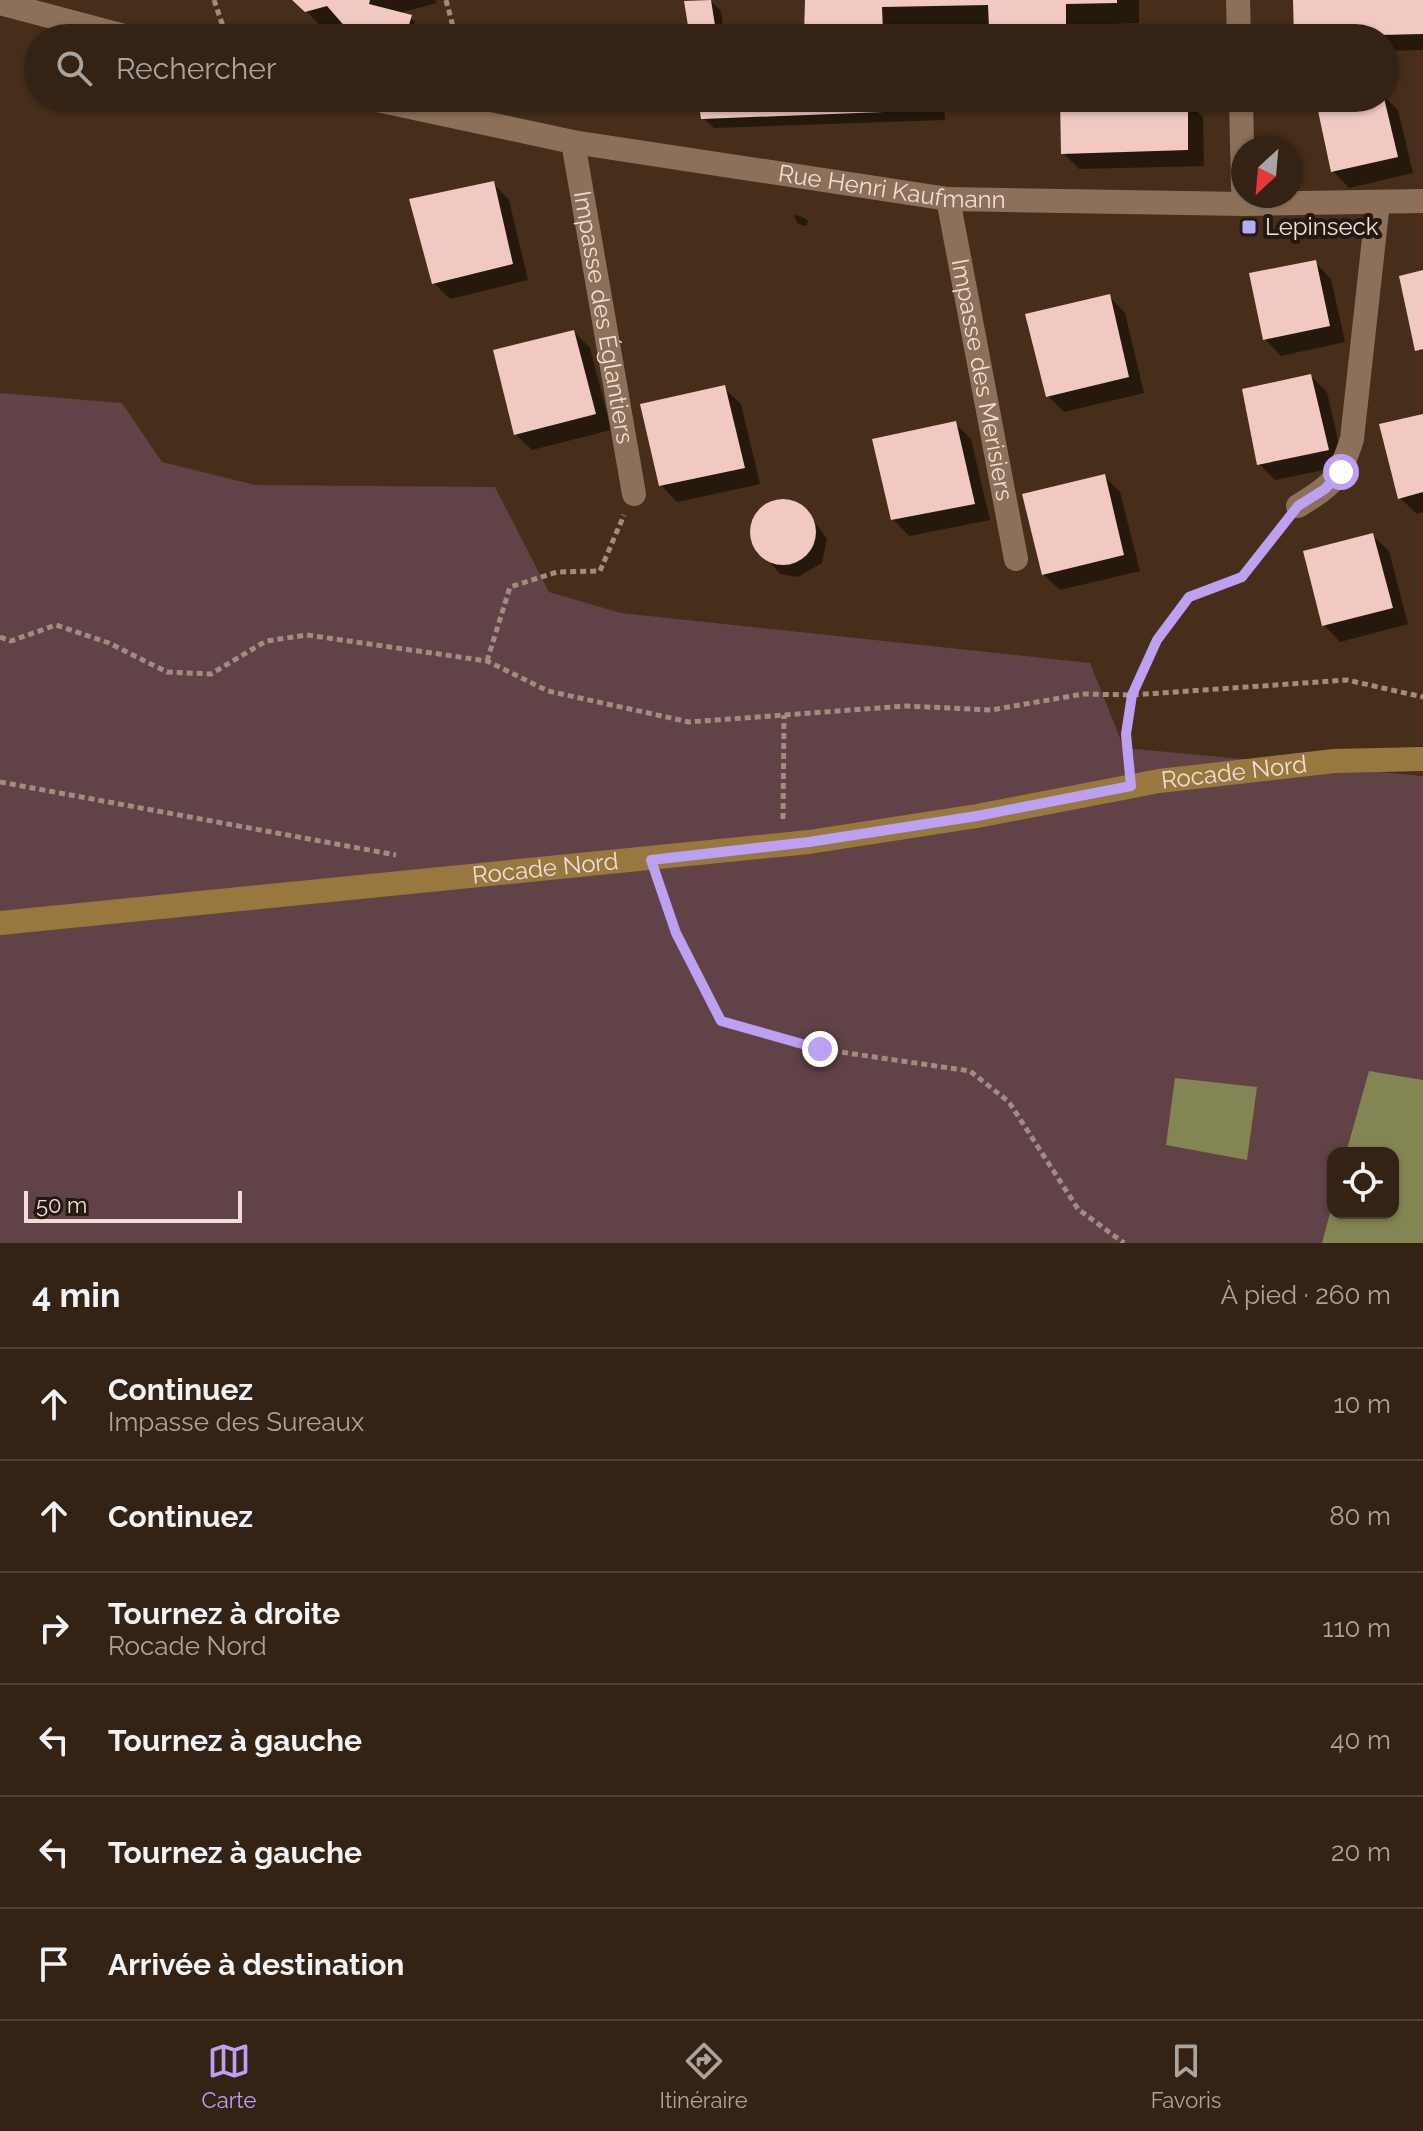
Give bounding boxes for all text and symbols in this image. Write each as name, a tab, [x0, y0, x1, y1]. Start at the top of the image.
search box	[24, 24, 1399, 112]
icon: search	[52, 46, 96, 90]
text: Rechercher	[116, 51, 276, 86]
north arrow	[1231, 136, 1303, 208]
street label: Rue Henri Kaufmann	[776, 158, 1006, 214]
street label: Impasse des Églantiers	[568, 189, 640, 446]
place label: Lepinseck	[1265, 212, 1379, 241]
marker: Lepinseck	[1240, 218, 1258, 236]
street label: Impasse des Merisiers	[946, 256, 1020, 503]
route start	[1323, 454, 1359, 490]
street label: Rocade Nord	[1160, 749, 1309, 795]
street label: Rocade Nord	[471, 846, 620, 890]
route end	[802, 1031, 838, 1067]
map controls	[1327, 1147, 1399, 1219]
button: locate	[1327, 1147, 1399, 1219]
scale bar	[24, 1187, 242, 1223]
text: 50 m	[36, 1192, 87, 1218]
text: 4 min	[32, 1275, 120, 1315]
text: À pied · 260 m	[1221, 1280, 1391, 1310]
text: Continuez	[108, 1372, 253, 1407]
icon: ahead	[32, 1382, 76, 1426]
text: 10 m	[1333, 1389, 1391, 1419]
text: Impasse des Sureaux	[108, 1407, 364, 1437]
icon: ahead	[32, 1494, 76, 1538]
text: Continuez	[108, 1499, 253, 1534]
text: 80 m	[1329, 1501, 1391, 1531]
text: Tournez à droite	[108, 1596, 340, 1631]
icon: right	[32, 1606, 76, 1650]
text: 110 m	[1322, 1613, 1391, 1643]
text: Rocade Nord	[108, 1631, 267, 1661]
icon: left	[32, 1718, 76, 1762]
text: Tournez à gauche	[108, 1723, 362, 1758]
text: 40 m	[1330, 1725, 1391, 1755]
icon: left	[32, 1830, 76, 1874]
text: Tournez à gauche	[108, 1835, 362, 1870]
text: 20 m	[1331, 1837, 1391, 1867]
icon: arrive	[32, 1942, 76, 1986]
text: Arrivée à destination	[108, 1947, 404, 1982]
tab: Carte	[202, 2039, 256, 2113]
tab: Itinéraire	[660, 2039, 748, 2113]
tab: Favoris	[1151, 2039, 1221, 2113]

